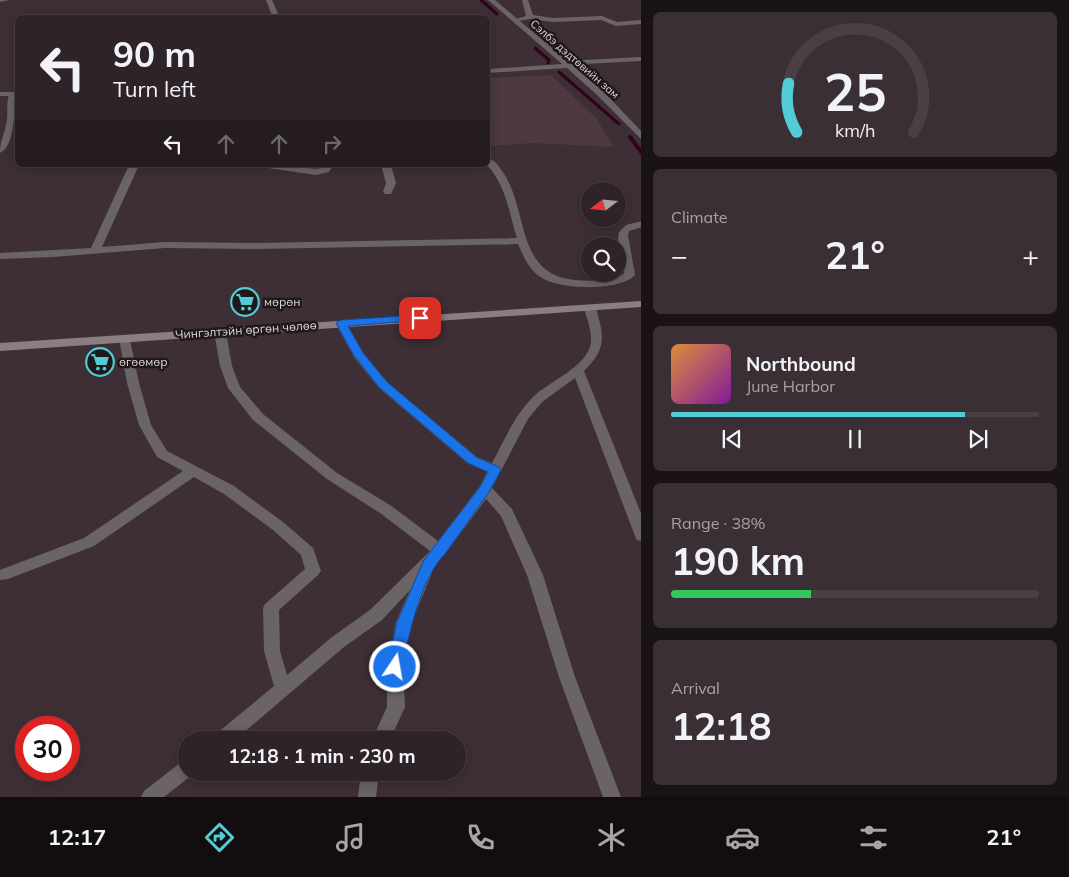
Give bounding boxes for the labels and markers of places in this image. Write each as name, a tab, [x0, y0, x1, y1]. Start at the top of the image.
supermarket icon: мөрөн	[230, 287, 260, 317]
place label: мөрөн	[264, 294, 301, 309]
pin	[399, 297, 441, 339]
supermarket icon: өгөөмөр	[85, 347, 115, 377]
place label: өгөөмөр	[119, 354, 168, 369]

